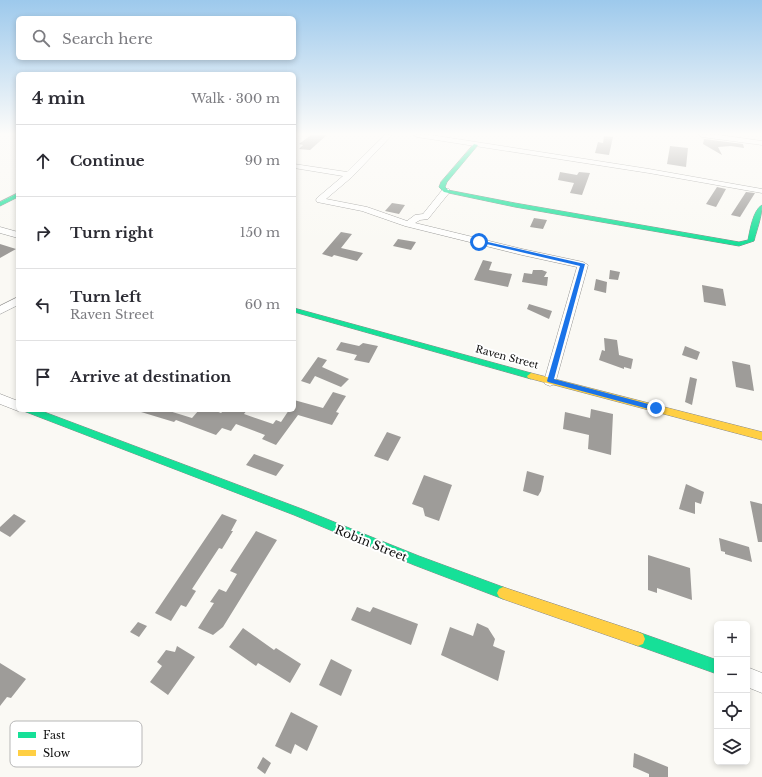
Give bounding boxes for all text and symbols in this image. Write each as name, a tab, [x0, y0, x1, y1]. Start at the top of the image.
search box	[16, 16, 296, 60]
icon: search	[30, 27, 52, 49]
text: Search here	[62, 29, 153, 48]
text: 4 min	[32, 88, 85, 109]
text: Walk · 300 m	[191, 90, 280, 107]
icon: ahead	[32, 150, 54, 172]
text: Continue	[70, 151, 145, 170]
text: 90 m	[245, 152, 280, 169]
icon: right	[32, 222, 54, 244]
text: Turn right	[70, 223, 153, 242]
text: 150 m	[240, 224, 280, 241]
route start	[470, 233, 488, 251]
text: Turn left	[70, 287, 141, 306]
icon: left	[32, 294, 54, 316]
text: 60 m	[245, 296, 280, 313]
text: Raven Street	[70, 306, 154, 323]
street label: Raven Street	[474, 342, 540, 372]
icon: arrive	[32, 366, 54, 388]
text: Arrive at destination	[70, 367, 231, 386]
route end	[647, 399, 665, 417]
street label: Robin Street	[333, 522, 410, 565]
map controls	[714, 621, 750, 765]
button: +	[714, 621, 750, 657]
button: −	[714, 657, 750, 693]
button: locate	[714, 693, 750, 729]
legend	[10, 721, 142, 767]
text: Fast	[43, 728, 66, 742]
button: layers	[714, 729, 750, 765]
text: Slow	[43, 746, 71, 760]

